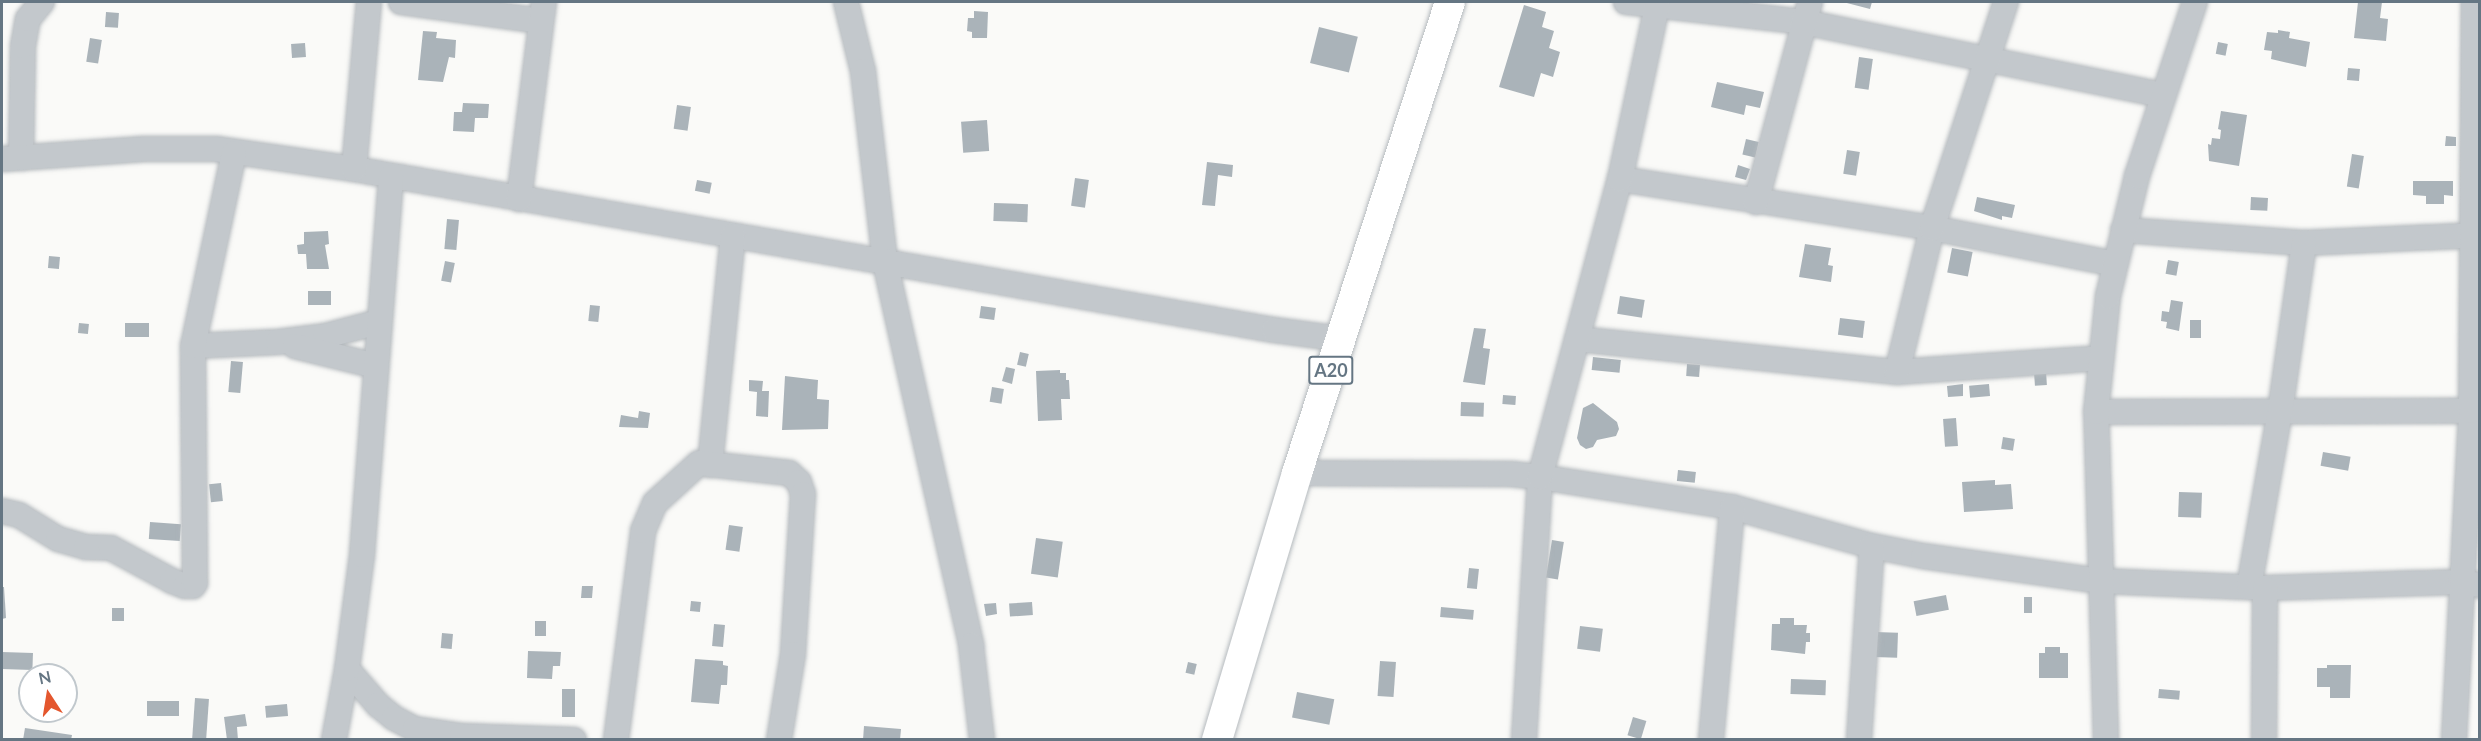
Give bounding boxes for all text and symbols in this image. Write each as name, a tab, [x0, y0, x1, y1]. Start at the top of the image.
road number: A20	[1307, 355, 1355, 385]
north arrow	[18, 663, 78, 723]
text: N	[37, 666, 53, 687]

